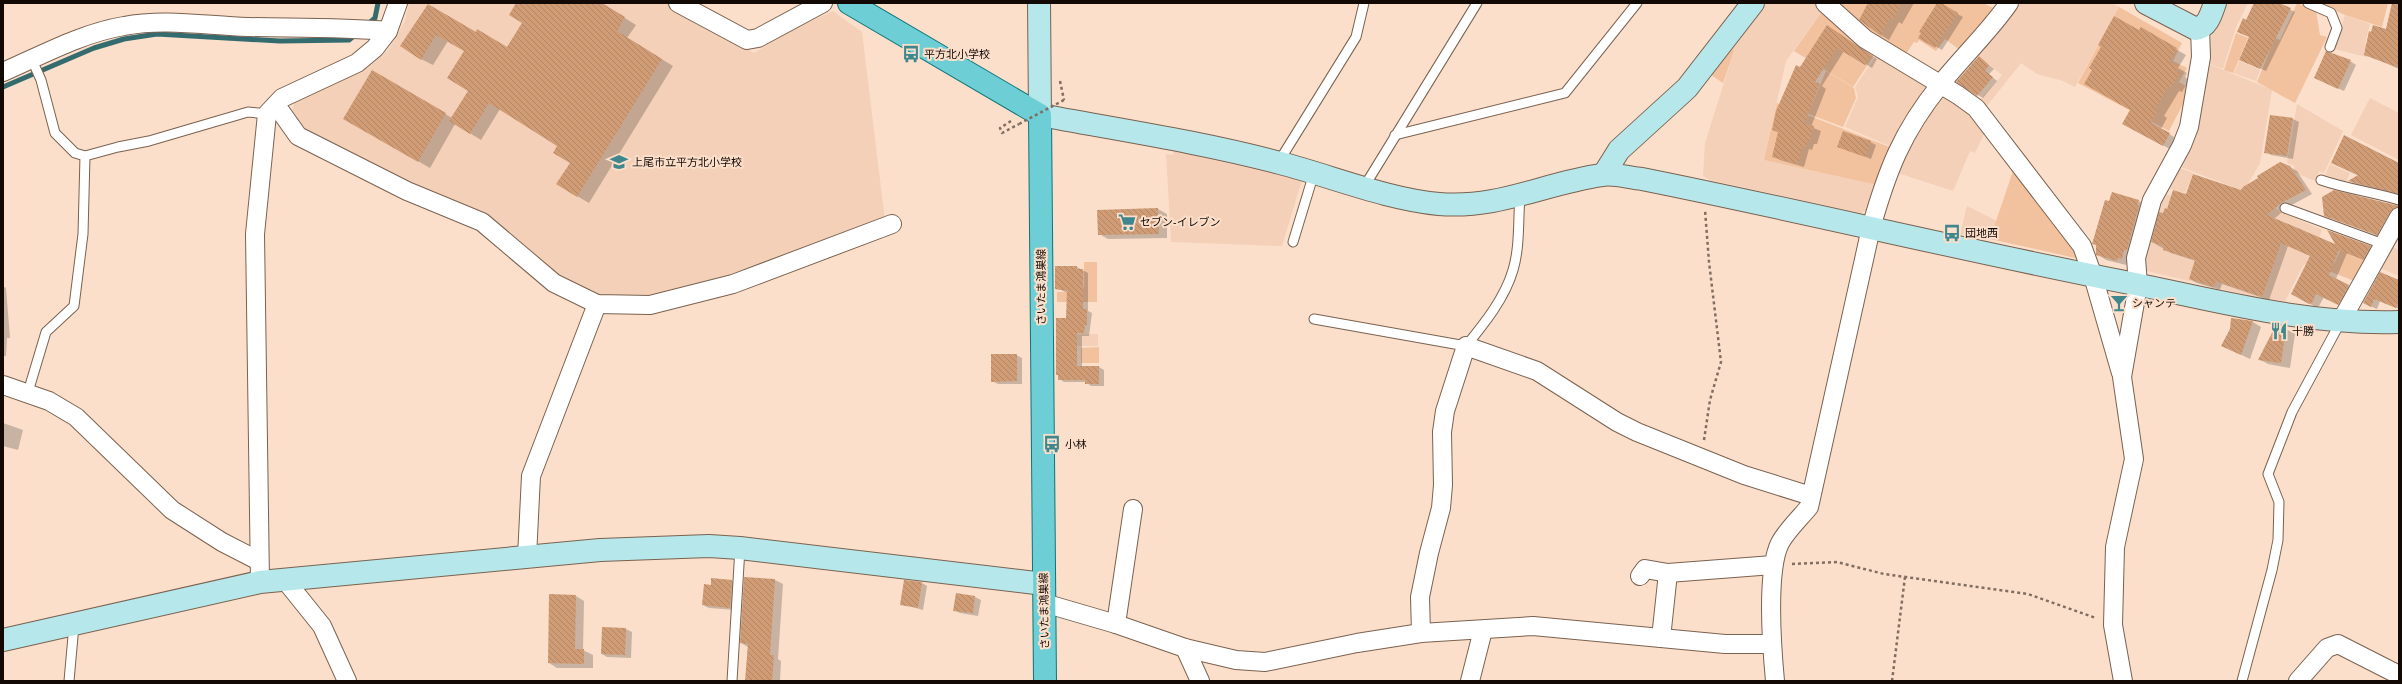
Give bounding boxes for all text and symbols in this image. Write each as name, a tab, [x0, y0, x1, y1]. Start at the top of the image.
bus stop icon: 平方北小学校	[901, 44, 921, 64]
place label: 平方北小学校	[924, 46, 990, 61]
school or university icon: 上尾市立平方北小学校	[609, 152, 629, 172]
place label: 上尾市立平方北小学校	[632, 154, 742, 169]
supermarket icon: セブン-イレブン	[1117, 212, 1137, 232]
place label: セブン-イレブン	[1140, 214, 1221, 229]
bus stop icon: 団地西	[1942, 223, 1962, 243]
place label: 団地西	[1965, 225, 1998, 240]
street label: さいたま鴻巣線	[1033, 249, 1048, 325]
bar icon: シャンテ	[2109, 293, 2129, 313]
place label: シャンテ	[2132, 295, 2176, 310]
restaurant icon: 十勝	[2269, 321, 2289, 341]
place label: 十勝	[2292, 323, 2314, 338]
bus stop icon: 小林	[1042, 434, 1062, 454]
place label: 小林	[1065, 436, 1087, 451]
street label: さいたま鴻巣線	[1035, 573, 1052, 649]

